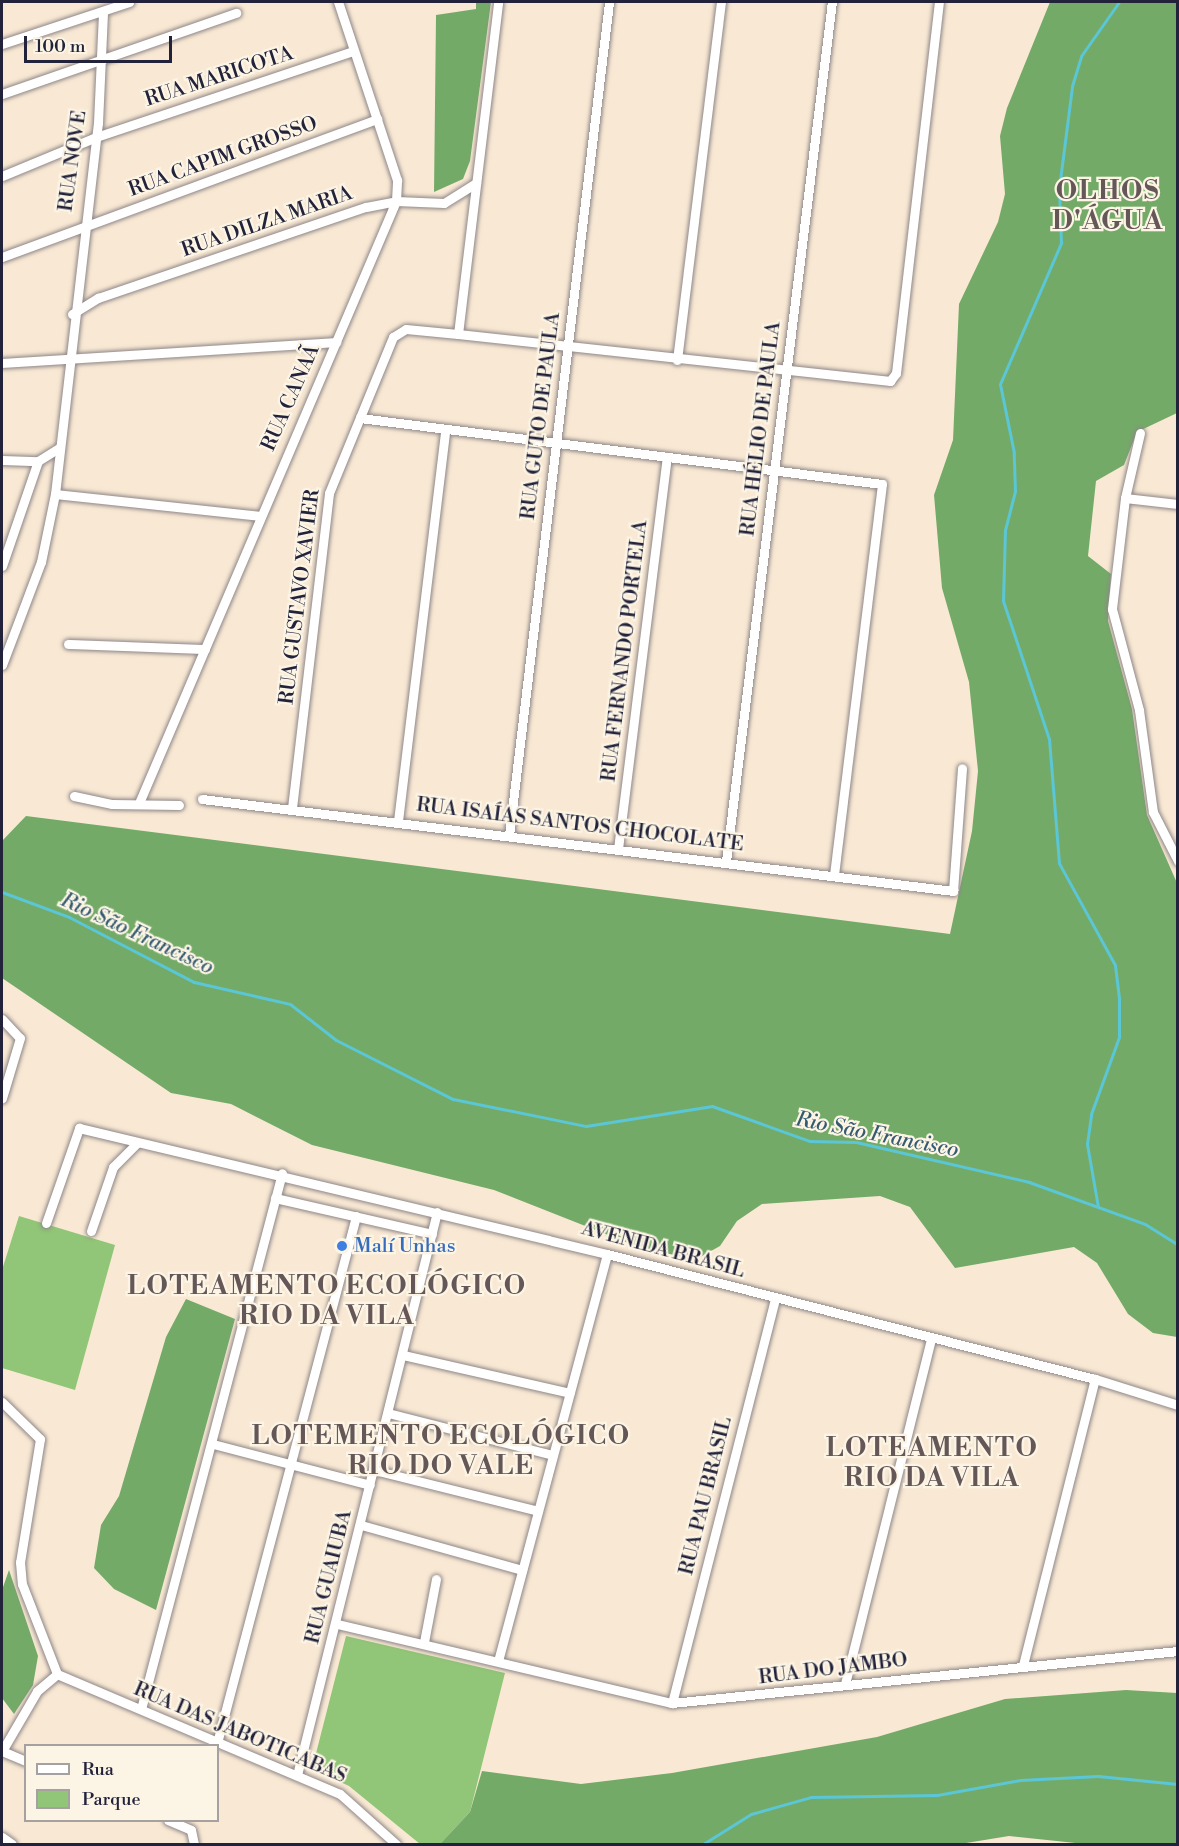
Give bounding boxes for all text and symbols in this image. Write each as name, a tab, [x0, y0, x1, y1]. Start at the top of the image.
scale bar	[27, 24, 176, 62]
text: 100 m	[35, 35, 86, 58]
street label: RUA MARICOTA	[142, 42, 296, 112]
street label: RUA NOVE	[54, 109, 92, 213]
street label: RUA CAPIM GROSSO	[125, 112, 321, 202]
district label: OLHOS D'ÁGUA	[1052, 176, 1164, 237]
street label: RUA DILZA MARIA	[178, 181, 356, 263]
street label: RUA GUTO DE PAULA	[516, 311, 566, 521]
street label: RUA HÉLIO DE PAULA	[736, 320, 786, 538]
street label: RUA CANAÃ	[257, 341, 325, 455]
street label: RUA GUSTAVO XAVIER	[275, 488, 325, 706]
street label: RUA FERNANDO PORTELA	[597, 519, 653, 783]
street label: RUA ISAÍAS SANTOS CHOCOLATE	[415, 793, 745, 857]
water label: Rio São Francisco	[57, 888, 217, 980]
water label: Rio São Francisco	[793, 1107, 961, 1163]
street label: AVENIDA BRASIL	[579, 1217, 747, 1283]
place label: Malí Unhas	[354, 1234, 455, 1258]
marker: Malí Unhas	[335, 1239, 349, 1253]
district label: LOTEAMENTO ECOLÓGICO RIO DA VILA	[127, 1271, 527, 1332]
street label: RUA PAU BRASIL	[675, 1414, 737, 1578]
district label: LOTEMENTO ECOLÓGICO RIO DO VALE	[251, 1421, 631, 1482]
district label: LOTEAMENTO RIO DA VILA	[826, 1433, 1038, 1494]
street label: RUA GUAIUBA	[301, 1508, 357, 1646]
street label: RUA DO JAMBO	[757, 1648, 909, 1690]
street label: RUA DAS JABOTICABAS	[130, 1677, 350, 1789]
legend	[24, 1744, 219, 1822]
text: Rua	[82, 1758, 114, 1781]
text: Parque	[82, 1788, 141, 1811]

